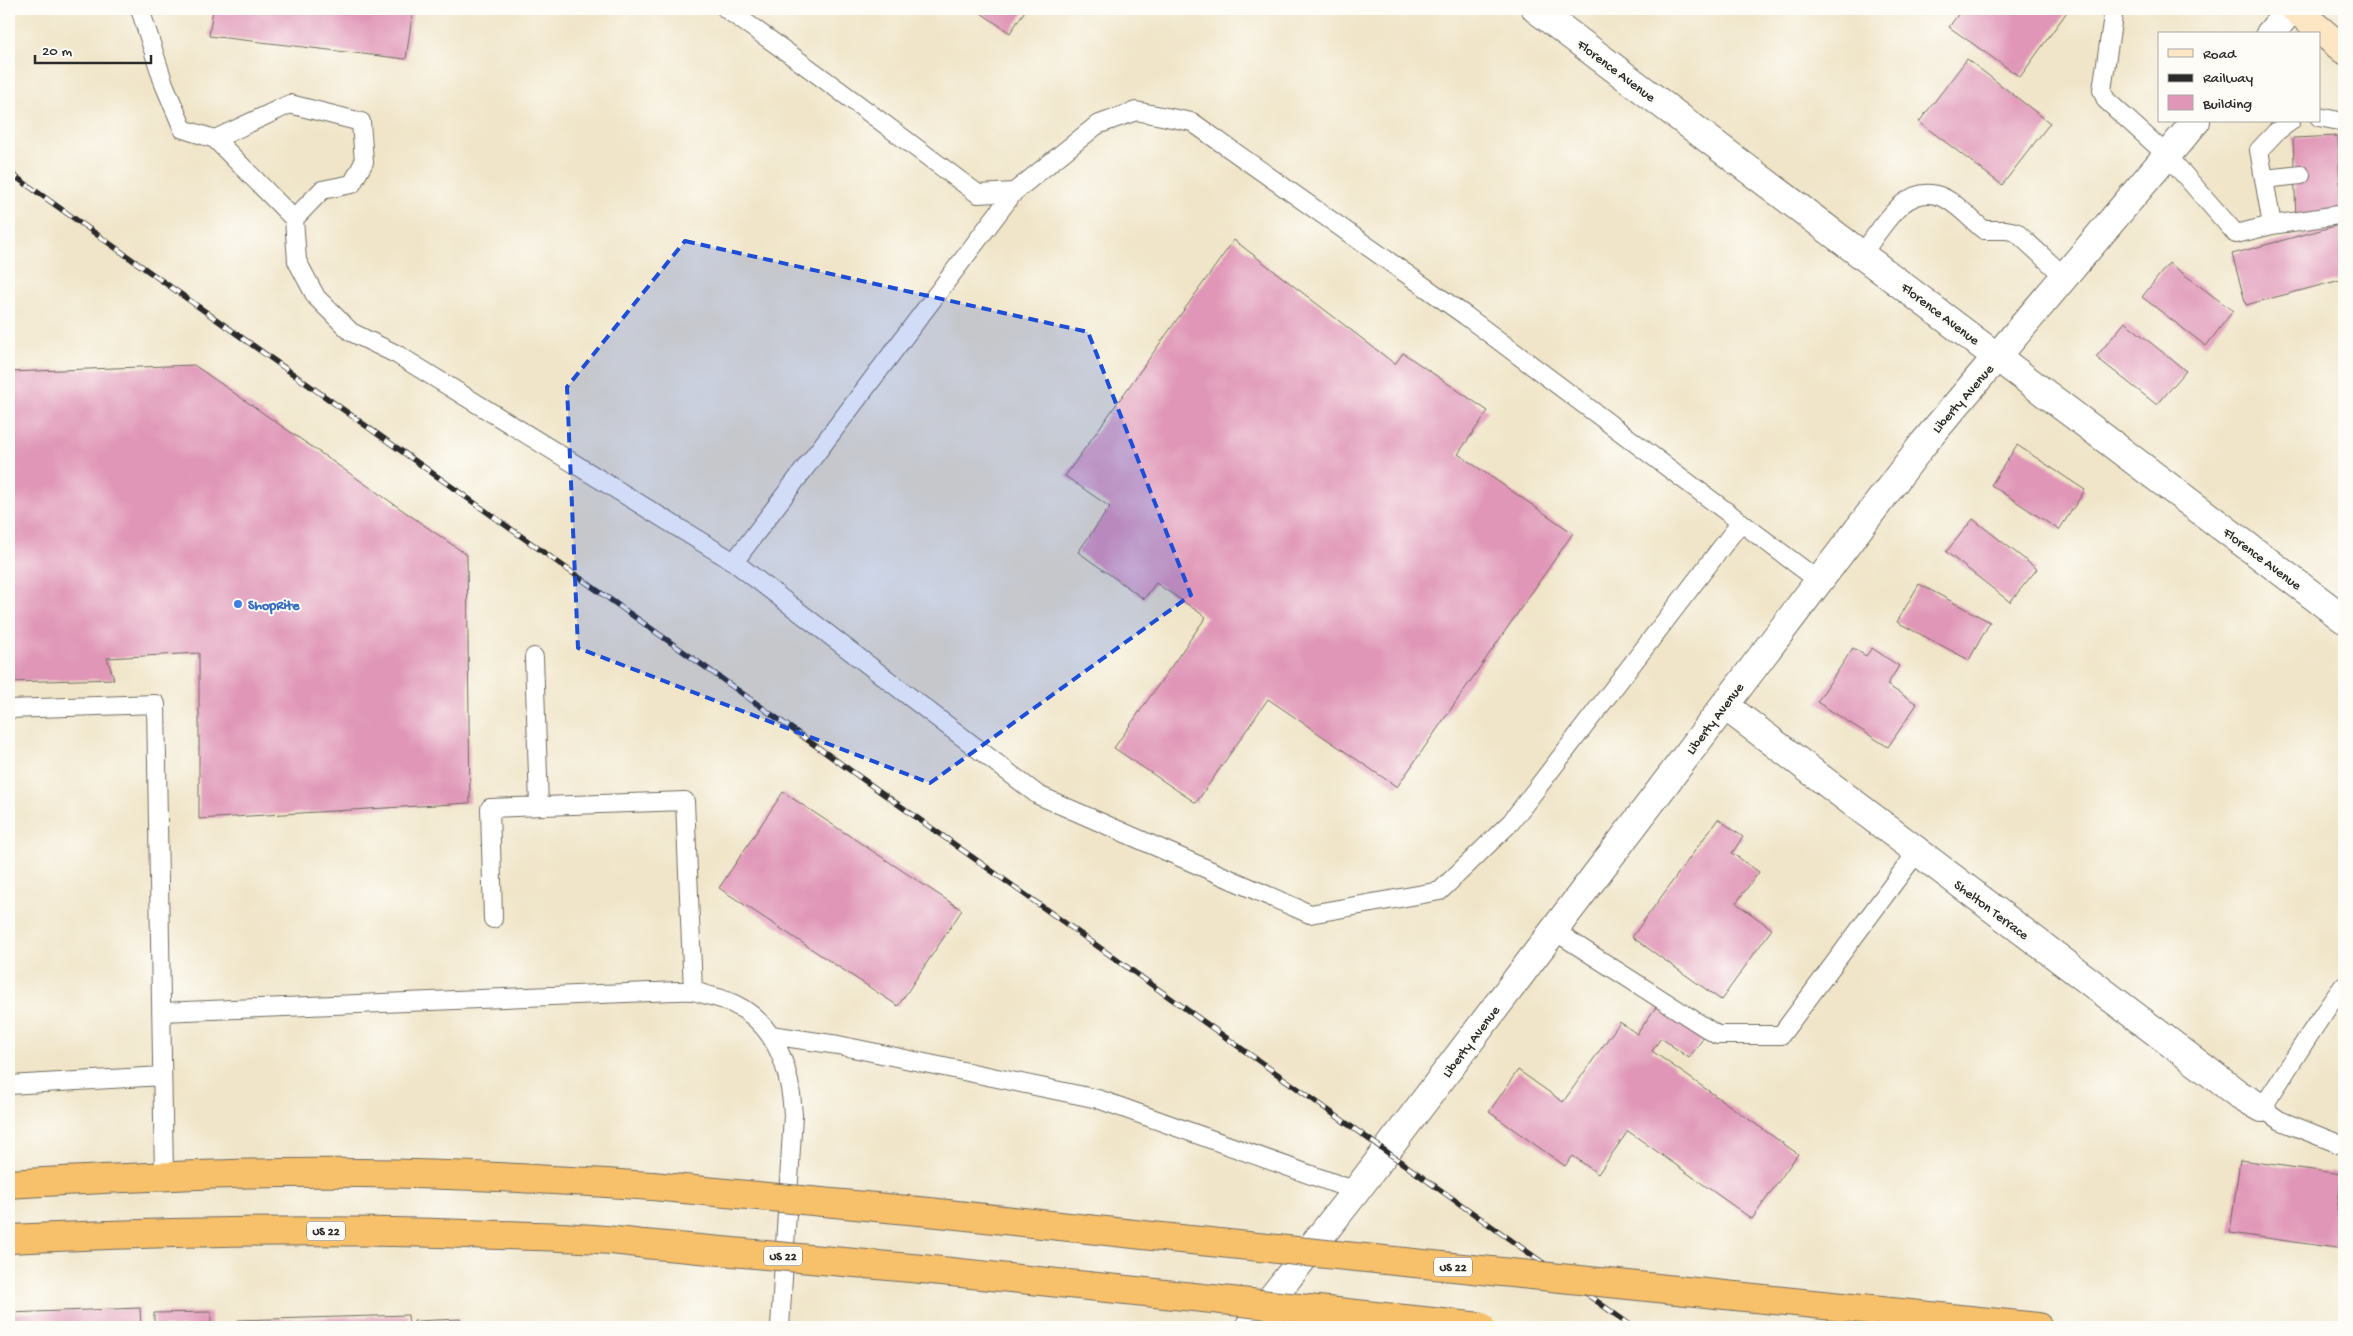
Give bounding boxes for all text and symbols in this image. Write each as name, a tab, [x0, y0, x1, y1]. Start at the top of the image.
scale bar	[35, 32, 151, 64]
legend	[2158, 32, 2320, 122]
street label: Florence Avenue	[1572, 36, 1659, 107]
text: 20 m	[42, 43, 72, 61]
text: Road	[2203, 46, 2237, 64]
text: Railway	[2203, 70, 2254, 88]
text: Building	[2202, 96, 2252, 114]
street label: Florence Avenue	[1896, 279, 1983, 350]
street label: Liberty Avenue	[1929, 361, 1999, 438]
street label: Florence Avenue	[2218, 524, 2305, 595]
marker: ShopRite	[232, 598, 244, 610]
place label: ShopRite	[248, 598, 300, 615]
street label: Liberty Avenue	[1683, 680, 1749, 759]
street label: Shelton Terrace	[1950, 877, 2032, 945]
street label: Liberty Avenue	[1439, 1003, 1505, 1082]
road number: US 22	[307, 1222, 345, 1240]
road number: US 22	[764, 1246, 802, 1266]
road number: US 22	[1434, 1258, 1472, 1276]

